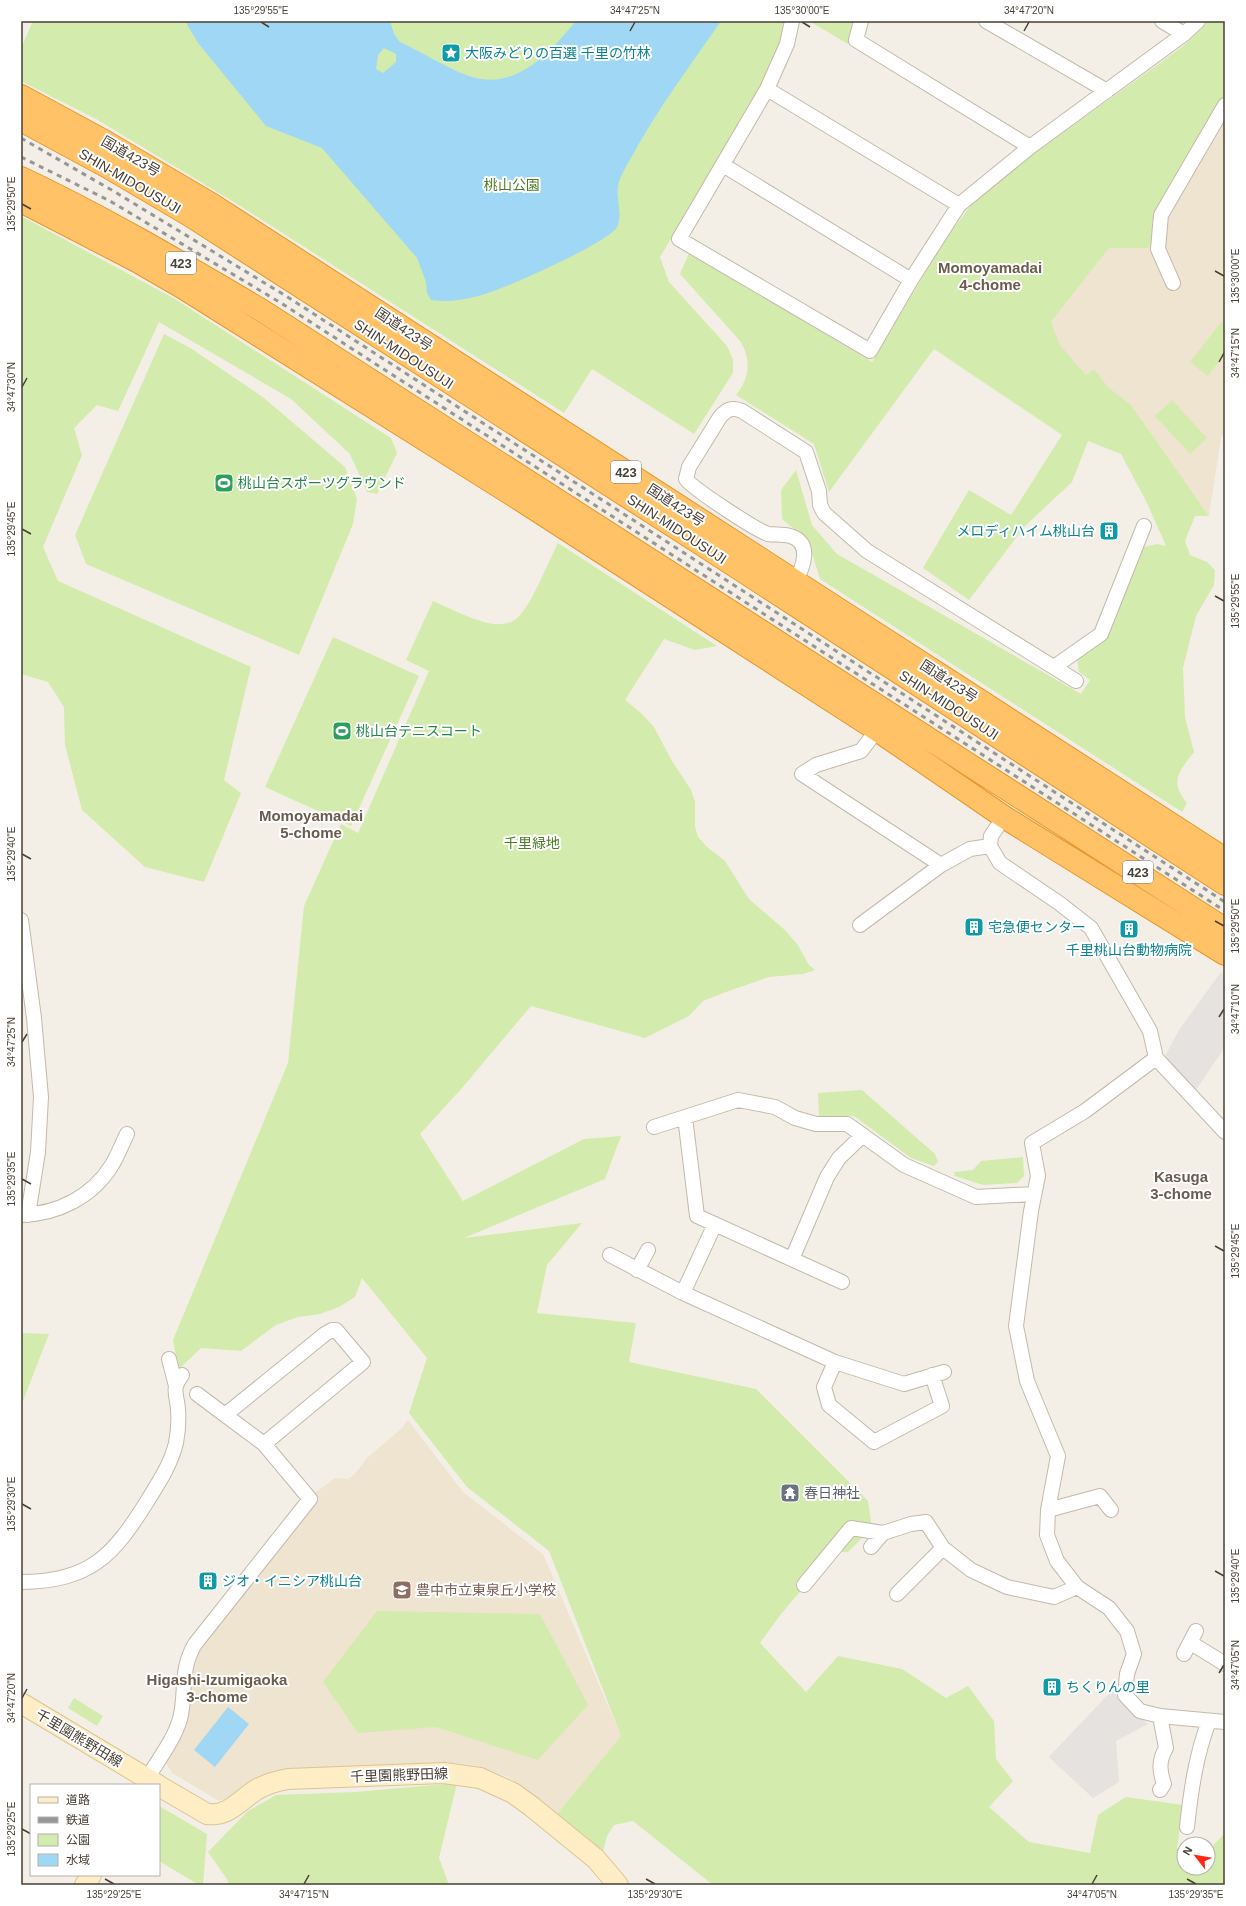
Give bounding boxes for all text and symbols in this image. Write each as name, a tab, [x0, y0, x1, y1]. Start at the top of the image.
text: 135°29'55"E	[233, 5, 289, 16]
text: 34°47'25"N	[610, 5, 660, 16]
text: 135°30'00"E	[774, 5, 830, 16]
text: 34°47'20"N	[1004, 5, 1054, 16]
place icon: 大阪みどりの百選 千里の竹林	[440, 42, 462, 64]
place label: 大阪みどりの百選 千里の竹林	[465, 45, 651, 61]
street label: 国道423号	[99, 133, 163, 179]
street label: SHIN-MIDOUSUJI	[76, 145, 184, 217]
text: 135°29'50"E	[6, 176, 17, 232]
park label: 桃山公園	[484, 177, 540, 193]
text: 135°30'00"E	[1230, 248, 1241, 304]
road number: 423	[166, 252, 196, 274]
district label: Momoyamadai 4-chome	[938, 259, 1042, 293]
street label: 国道423号	[372, 304, 436, 354]
street label: SHIN-MIDOUSUJI	[351, 316, 457, 392]
text: 34°47'15"N	[1230, 328, 1241, 378]
text: 34°47'30"N	[6, 362, 17, 412]
road number: 423	[611, 461, 641, 483]
sports icon: 桃山台スポーツグラウンド	[213, 472, 235, 494]
place label: 桃山台スポーツグラウンド	[238, 475, 406, 491]
street label: 国道423号	[644, 480, 708, 530]
street label: SHIN-MIDOUSUJI	[624, 491, 730, 567]
text: 135°29'45"E	[6, 501, 17, 557]
building icon: メロディハイム桃山台	[1098, 520, 1120, 542]
place label: メロディハイム桃山台	[957, 523, 1095, 539]
text: 135°29'55"E	[1230, 573, 1241, 629]
street label: 国道423号	[917, 656, 981, 706]
street label: SHIN-MIDOUSUJI	[896, 667, 1002, 743]
sports icon: 桃山台テニスコート	[331, 720, 353, 742]
place label: 桃山台テニスコート	[356, 723, 482, 739]
district label: Momoyamadai 5-chome	[259, 807, 363, 841]
text: 135°29'40"E	[6, 826, 17, 882]
park label: 千里緑地	[504, 835, 560, 851]
road number: 423	[1123, 861, 1153, 883]
text: 135°29'50"E	[1230, 898, 1241, 954]
building icon: 宅急便センター	[963, 916, 985, 938]
building icon: 千里桃山台動物病院	[1118, 918, 1140, 940]
place label: 宅急便センター	[988, 919, 1086, 935]
place label: 千里桃山台動物病院	[1066, 942, 1192, 958]
text: 34°47'10"N	[1230, 984, 1241, 1034]
text: 34°47'25"N	[6, 1017, 17, 1067]
text: 135°29'35"E	[6, 1151, 17, 1207]
district label: Kasuga 3-chome	[1150, 1168, 1212, 1202]
text: 135°29'45"E	[1230, 1223, 1241, 1279]
text: 135°29'30"E	[6, 1476, 17, 1532]
temple icon: 春日神社	[779, 1482, 801, 1504]
place label: 春日神社	[804, 1485, 860, 1501]
text: 135°29'40"E	[1230, 1548, 1241, 1604]
building icon: ジオ・イニシア桃山台	[197, 1570, 219, 1592]
place label: ジオ・イニシア桃山台	[222, 1573, 362, 1589]
school or university icon: 豊中市立東泉丘小学校	[391, 1579, 413, 1601]
place label: 豊中市立東泉丘小学校	[416, 1582, 556, 1598]
text: 34°47'05"N	[1230, 1640, 1241, 1690]
district label: Higashi-Izumigaoka 3-chome	[147, 1671, 288, 1705]
text: 34°47'20"N	[6, 1673, 17, 1723]
building icon: ちくりんの里	[1041, 1676, 1063, 1698]
place label: ちくりんの里	[1066, 1679, 1150, 1695]
street label: 千里園熊野田線	[33, 1706, 125, 1770]
street label: 千里園熊野田線	[350, 1765, 448, 1785]
legend	[30, 1784, 160, 1876]
text: 道路	[66, 1793, 90, 1807]
text: 135°29'25"E	[6, 1801, 17, 1857]
text: 鉄道	[66, 1813, 90, 1827]
text: 公園	[66, 1833, 90, 1847]
north arrow	[1176, 1836, 1216, 1876]
text: N	[1180, 1844, 1195, 1857]
text: 水域	[66, 1853, 90, 1867]
text: 135°29'25"E	[86, 1889, 142, 1900]
text: 34°47'15"N	[279, 1889, 329, 1900]
text: 135°29'30"E	[627, 1889, 683, 1900]
text: 34°47'05"N	[1067, 1889, 1117, 1900]
text: 135°29'35"E	[1168, 1889, 1224, 1900]

